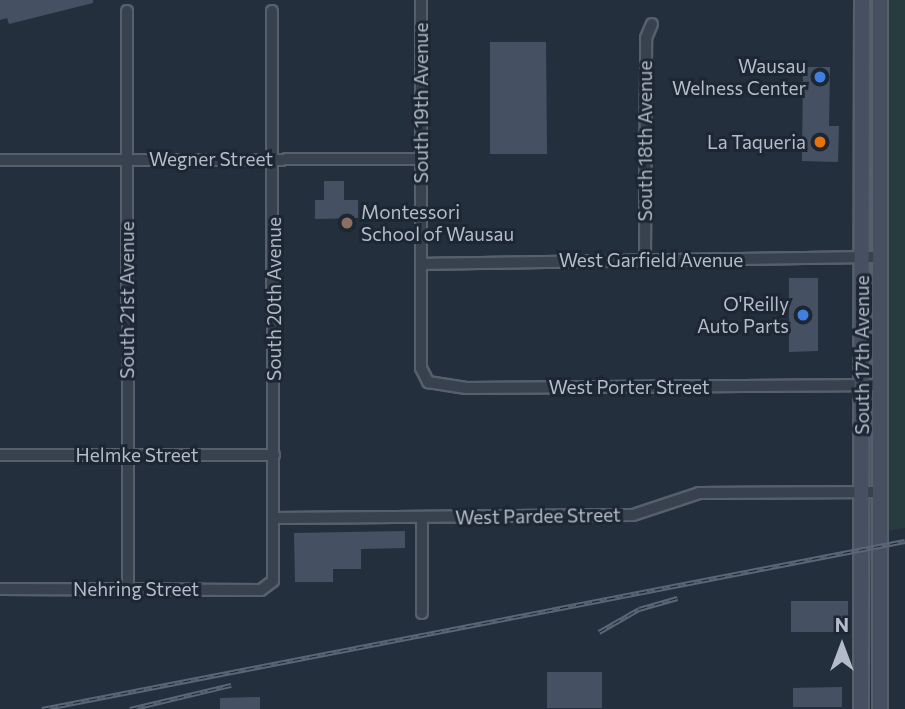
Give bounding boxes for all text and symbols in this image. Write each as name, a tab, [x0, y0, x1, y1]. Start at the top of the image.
street label: South 19th Avenue	[410, 23, 432, 183]
place label: Wausau Welness Center	[672, 55, 806, 99]
street label: South 18th Avenue	[634, 61, 656, 221]
marker: Wausau Welness Center	[812, 69, 828, 85]
place label: La Taqueria	[707, 131, 806, 153]
marker: La Taqueria	[812, 134, 828, 150]
street label: Wegner Street	[149, 148, 273, 170]
place label: Montessori School of Wausau	[361, 201, 514, 245]
marker: Montessori School of Wausau	[339, 215, 355, 231]
street label: South 20th Avenue	[263, 217, 285, 381]
street label: South 21st Avenue	[116, 221, 138, 379]
street label: West Garfield Avenue	[559, 249, 743, 271]
street label: South 17th Avenue	[851, 275, 873, 435]
place label: O'Reilly Auto Parts	[697, 293, 789, 337]
marker: O'Reilly Auto Parts	[795, 307, 811, 323]
street label: West Porter Street	[548, 376, 710, 398]
street label: Helmke Street	[76, 444, 198, 466]
street label: West Pardee Street	[455, 503, 621, 529]
street label: Nehring Street	[73, 578, 199, 600]
north arrow	[807, 611, 877, 681]
text: N	[835, 613, 849, 636]

